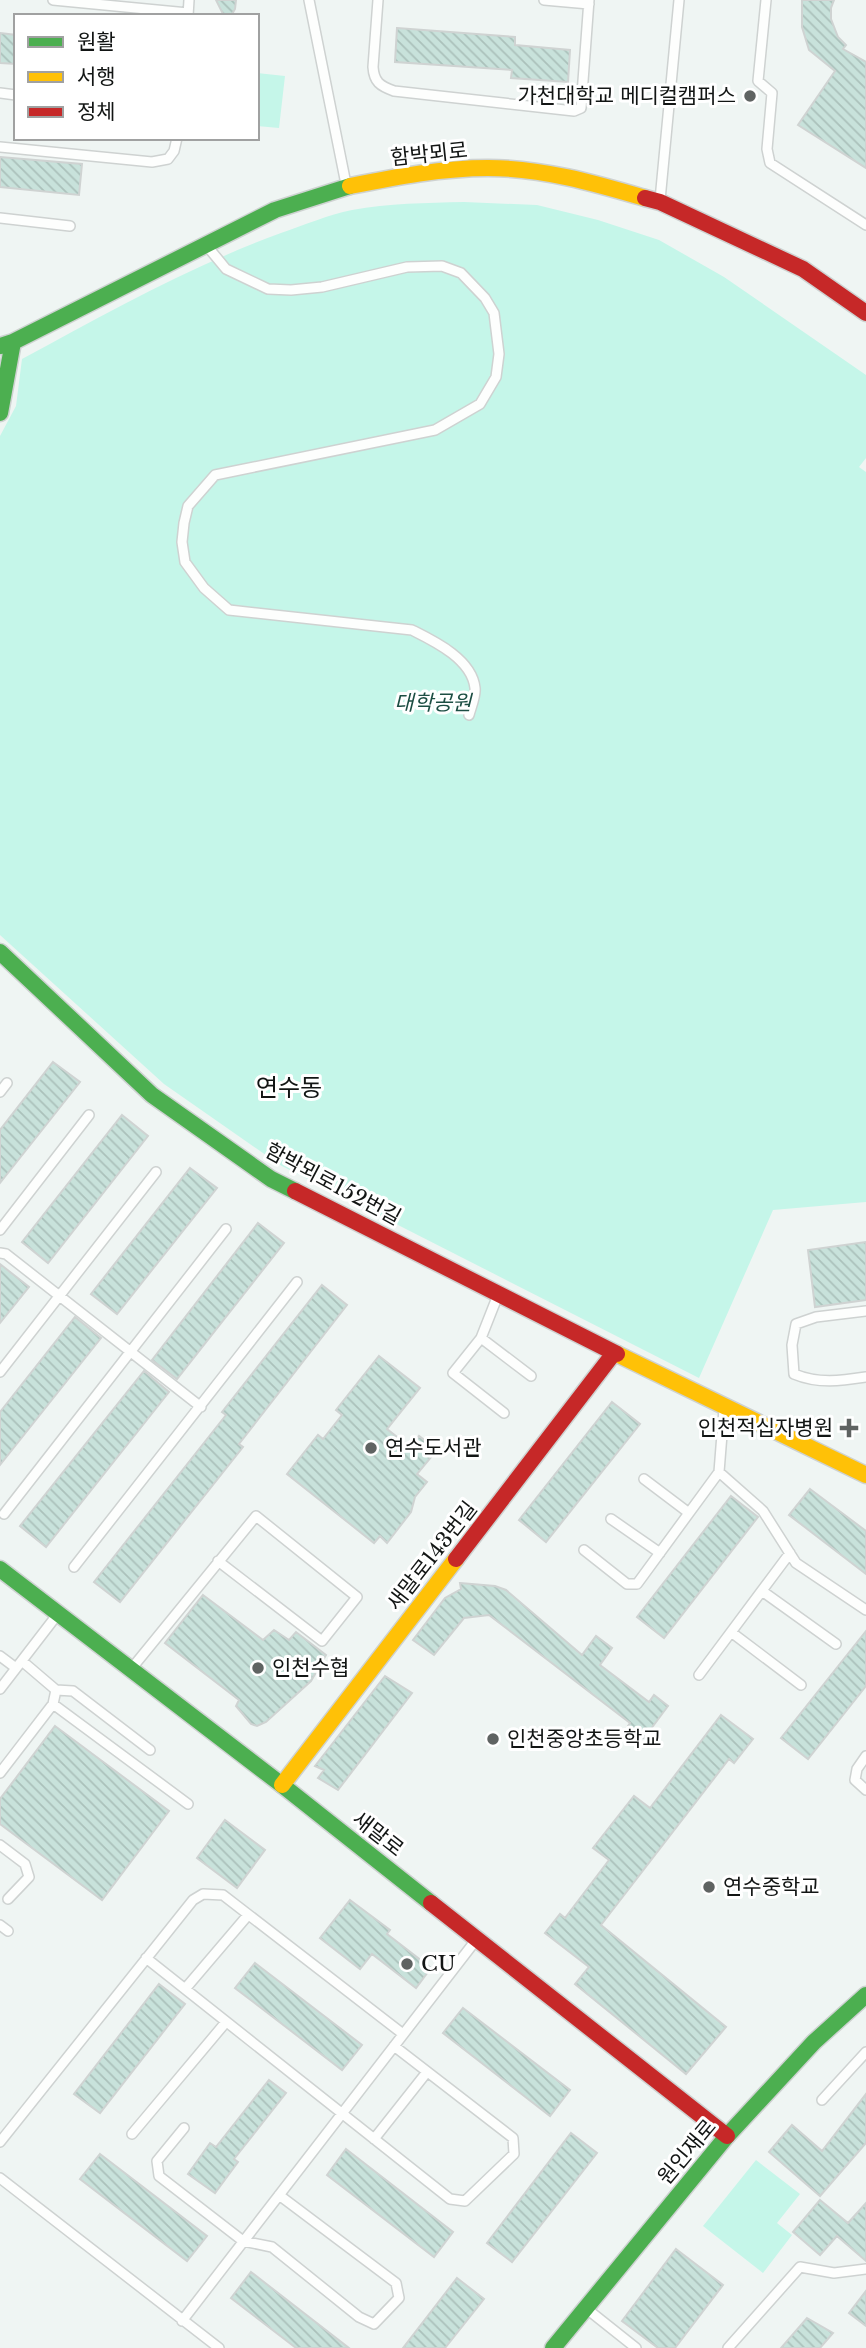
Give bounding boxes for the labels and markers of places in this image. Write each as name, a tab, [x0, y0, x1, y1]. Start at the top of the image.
place label: 가천대학교 메디컬캠퍼스	[517, 83, 736, 109]
marker: 가천대학교 메디컬캠퍼스	[742, 88, 758, 104]
place label: 인천적십자병원	[698, 1415, 833, 1441]
marker: 인천적십자병원	[839, 1418, 859, 1438]
place label: 연수도서관	[385, 1435, 482, 1461]
marker: 연수도서관	[363, 1440, 379, 1456]
place label: 인천수협	[272, 1655, 349, 1681]
marker: 인천수협	[250, 1660, 266, 1676]
place label: 인천중앙초등학교	[507, 1726, 662, 1752]
marker: 인천중앙초등학교	[485, 1731, 501, 1747]
place label: 연수중학교	[723, 1874, 820, 1900]
marker: 연수중학교	[701, 1879, 717, 1895]
place label: CU	[421, 1951, 456, 1977]
marker: CU	[399, 1956, 415, 1972]

